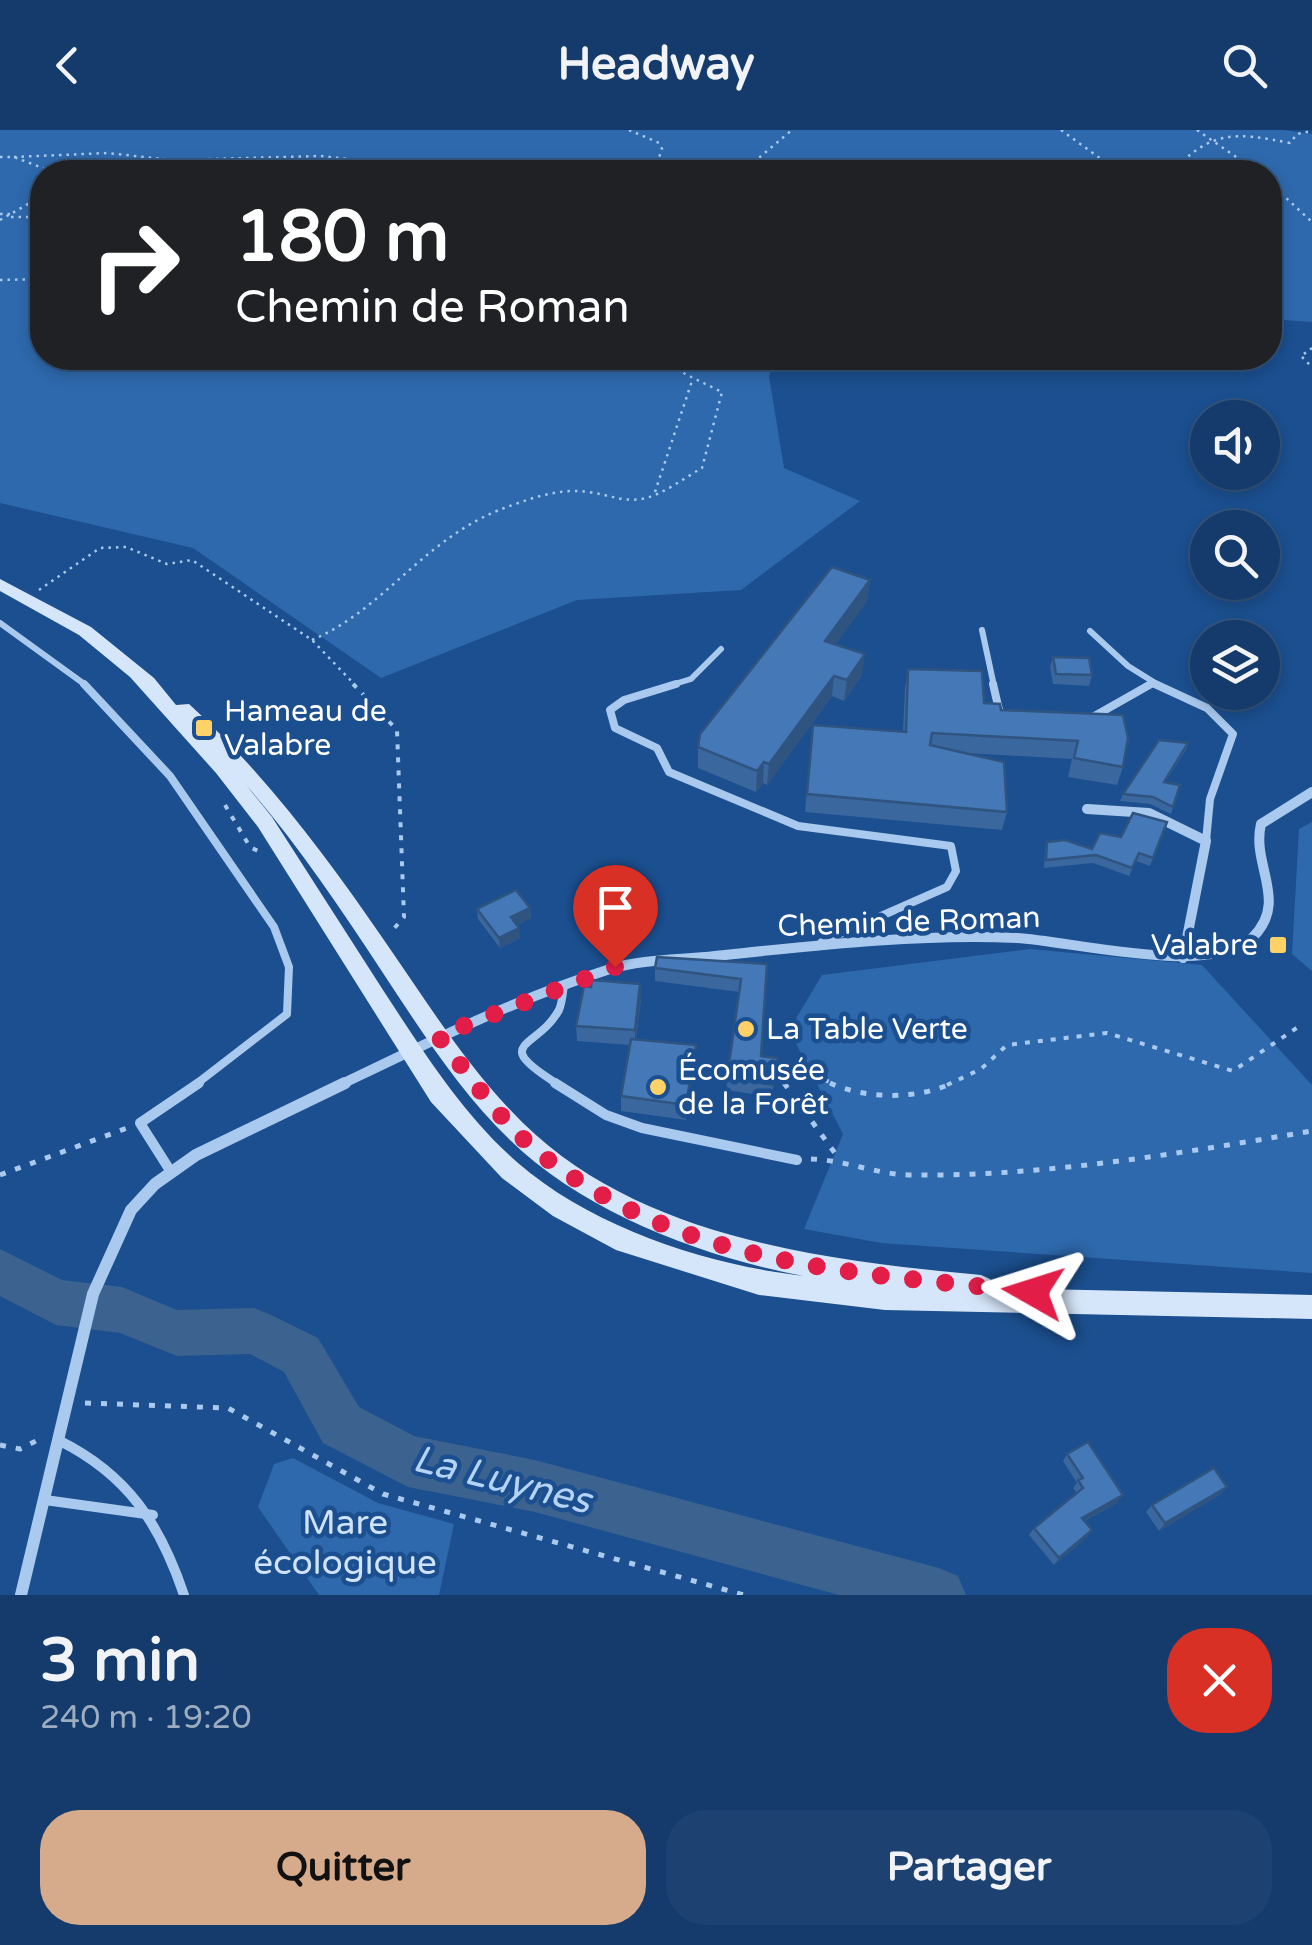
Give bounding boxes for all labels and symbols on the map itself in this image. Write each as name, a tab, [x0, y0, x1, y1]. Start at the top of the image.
place label: Hameau de Valabre	[224, 693, 387, 764]
marker: Hameau de Valabre	[193, 717, 215, 739]
pin	[573, 865, 658, 968]
street label: Chemin de Roman	[777, 899, 1041, 945]
place label: Valabre	[1151, 927, 1258, 964]
marker: Valabre	[1267, 934, 1289, 956]
place label: La Table Verte	[766, 1011, 968, 1048]
marker: La Table Verte	[735, 1018, 757, 1040]
place label: Écomusée de la Forêt	[678, 1052, 829, 1123]
marker: Écomusée de la Forêt	[647, 1076, 669, 1098]
position arrow	[981, 1240, 1085, 1344]
water label: La Luynes	[408, 1436, 598, 1525]
park label: Mare écologique	[253, 1502, 437, 1584]

